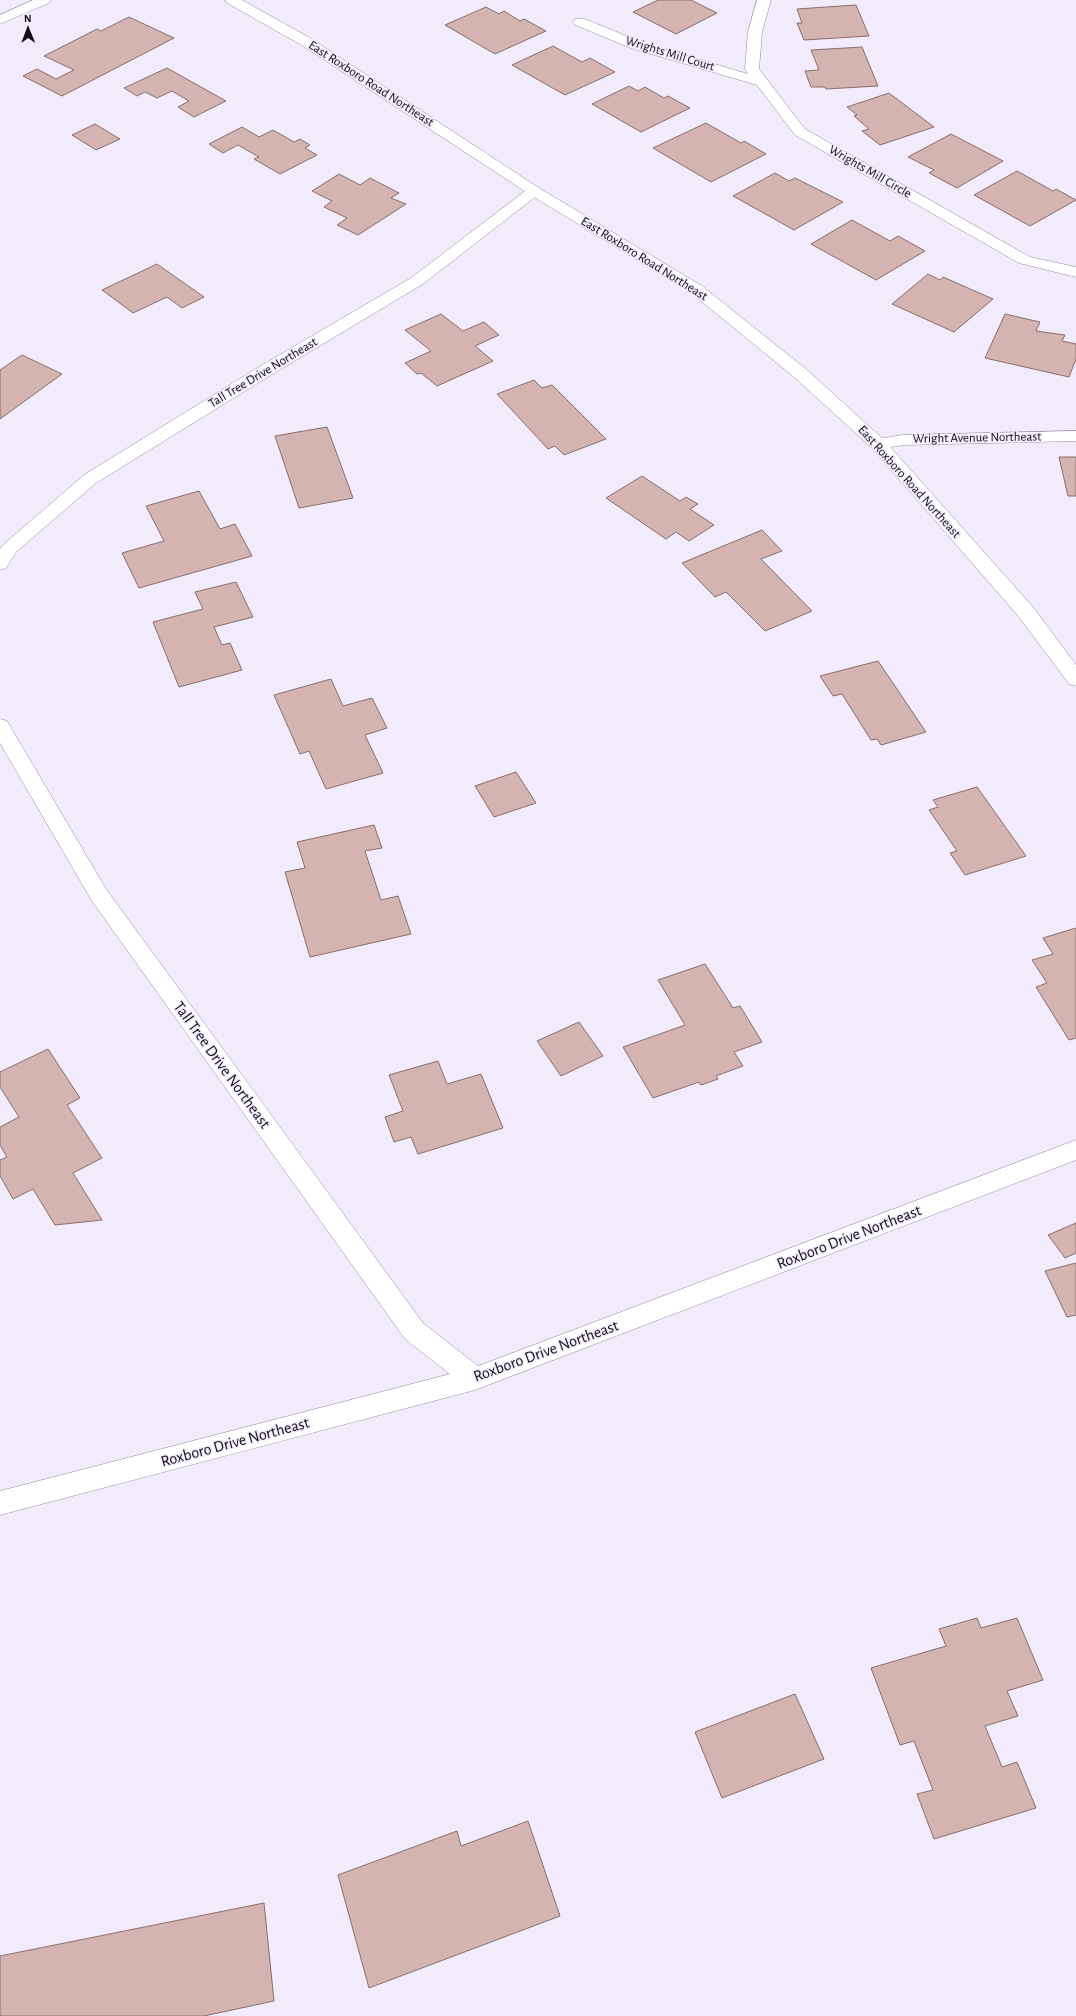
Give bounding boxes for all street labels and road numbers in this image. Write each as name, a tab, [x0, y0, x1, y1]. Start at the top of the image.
street label: Wrights Mill Court	[624, 34, 716, 74]
street label: East Roxboro Road Northeast	[306, 39, 436, 129]
street label: Wrights Mill Circle	[827, 143, 913, 201]
street label: East Roxboro Road Northeast	[579, 215, 709, 303]
street label: Tall Tree Drive Northeast	[206, 335, 320, 411]
street label: East Roxboro Road Northeast	[855, 423, 963, 541]
street label: Wright Avenue Northeast	[913, 430, 1041, 446]
street label: Tall Tree Drive Northeast	[171, 999, 273, 1131]
street label: Roxboro Drive Northeast	[775, 1202, 923, 1272]
street label: Roxboro Drive Northeast	[471, 1317, 621, 1385]
street label: Roxboro Drive Northeast	[159, 1414, 311, 1470]

